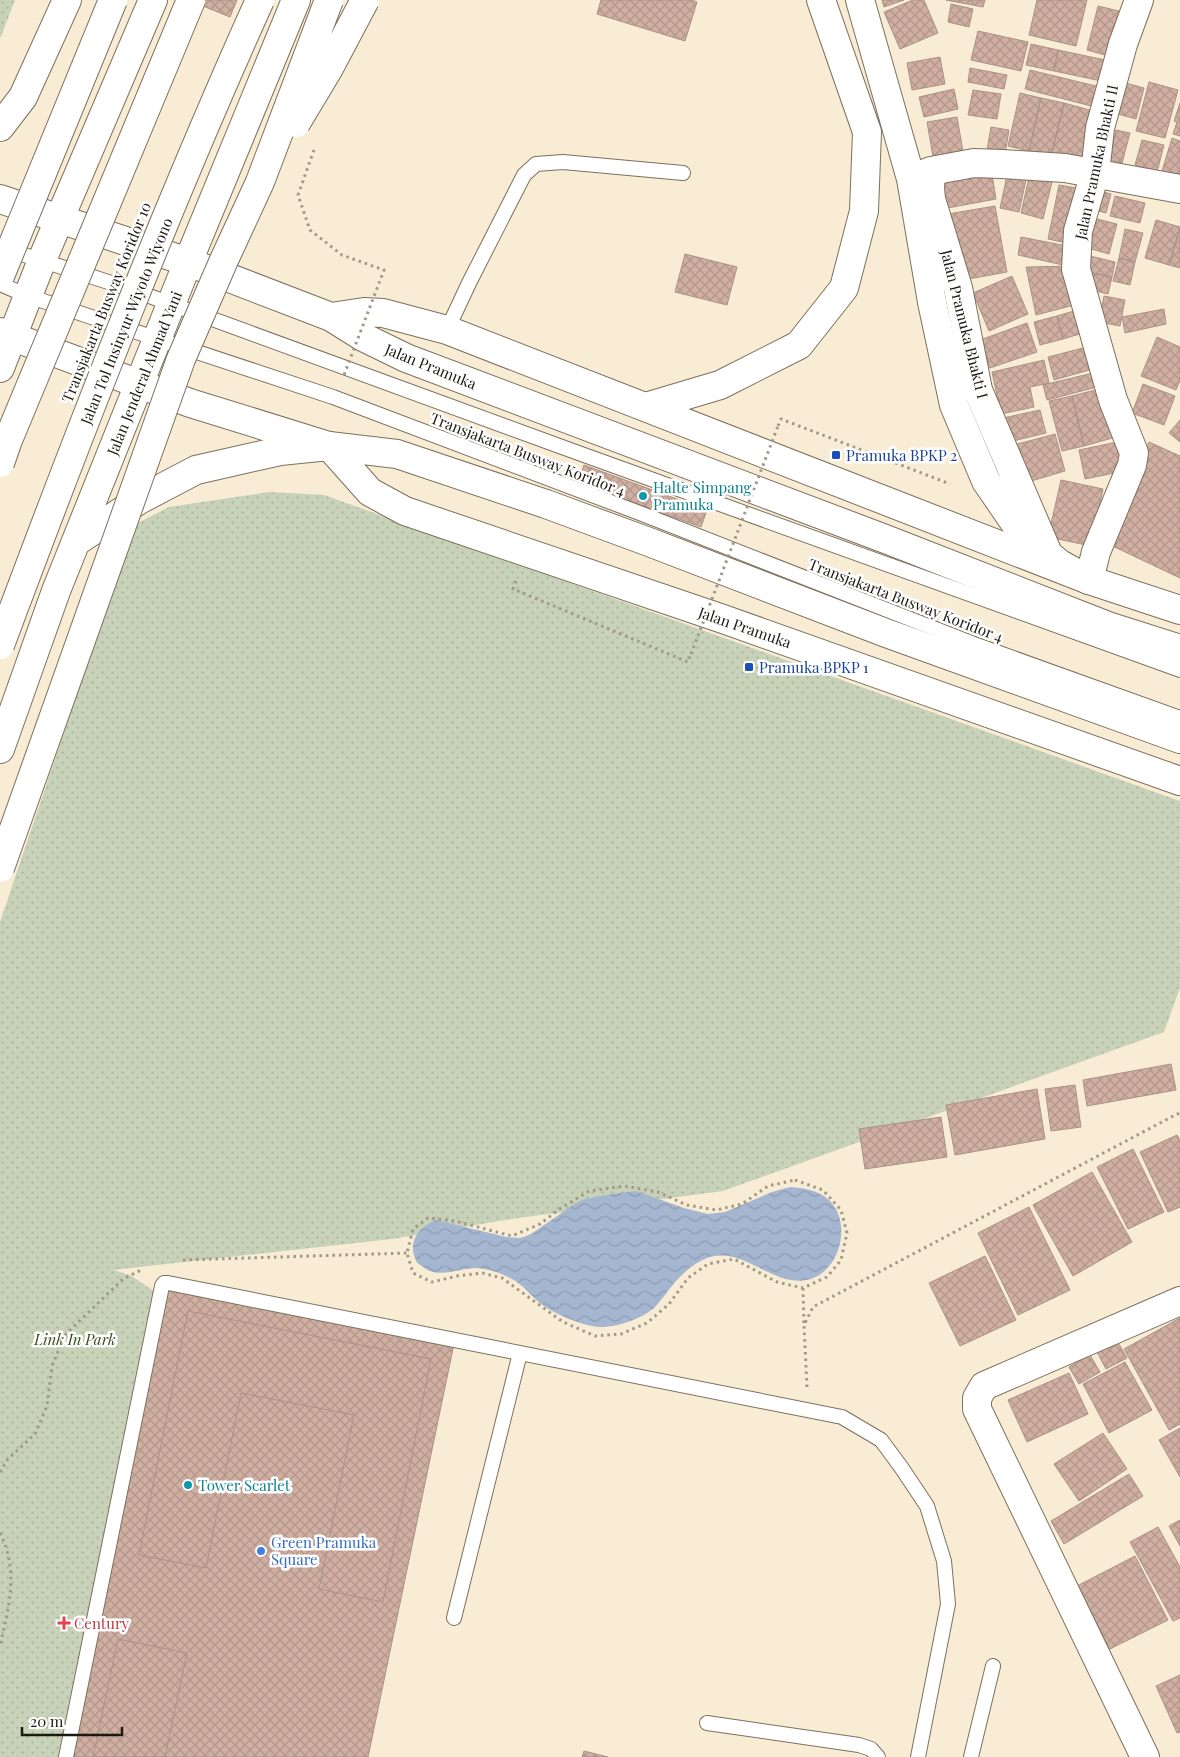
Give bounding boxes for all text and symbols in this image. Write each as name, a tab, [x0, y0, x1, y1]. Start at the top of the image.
street label: Jalan Pramuka Bhakti II	[1070, 83, 1122, 242]
street label: Transjakarta Busway Koridor 10	[57, 199, 155, 405]
street label: Jalan Tol Insinyur Wiyoto Wiyono	[75, 215, 177, 428]
street label: Jalan Pramuka Bhakti I	[937, 246, 993, 401]
street label: Jalan Jenderal Ahmad Yani	[102, 287, 186, 459]
street label: Jalan Pramuka	[381, 338, 480, 394]
street label: Transjakarta Busway Koridor 4	[428, 408, 628, 500]
place label: Pramuka BPKP 2	[846, 445, 957, 465]
marker: Pramuka BPKP 2	[830, 449, 842, 461]
place label: Halte Simpang Pramuka	[653, 477, 751, 514]
marker: Halte Simpang Pramuka	[637, 490, 649, 502]
street label: Transjakarta Busway Koridor 4	[806, 554, 1006, 646]
street label: Jalan Pramuka	[695, 601, 795, 652]
place label: Pramuka BPKP 1	[759, 657, 869, 677]
marker: Pramuka BPKP 1	[743, 661, 755, 673]
park label: Link In Park	[33, 1329, 116, 1349]
place label: Tower Scarlet	[198, 1475, 291, 1495]
marker: Tower Scarlet	[182, 1479, 194, 1491]
place label: Green Pramuka Square	[271, 1532, 377, 1569]
marker: Green Pramuka Square	[255, 1545, 267, 1557]
place label: Century	[74, 1613, 130, 1633]
marker: Century	[58, 1617, 70, 1629]
scale bar	[22, 1704, 122, 1736]
text: 20 m	[30, 1711, 64, 1731]

